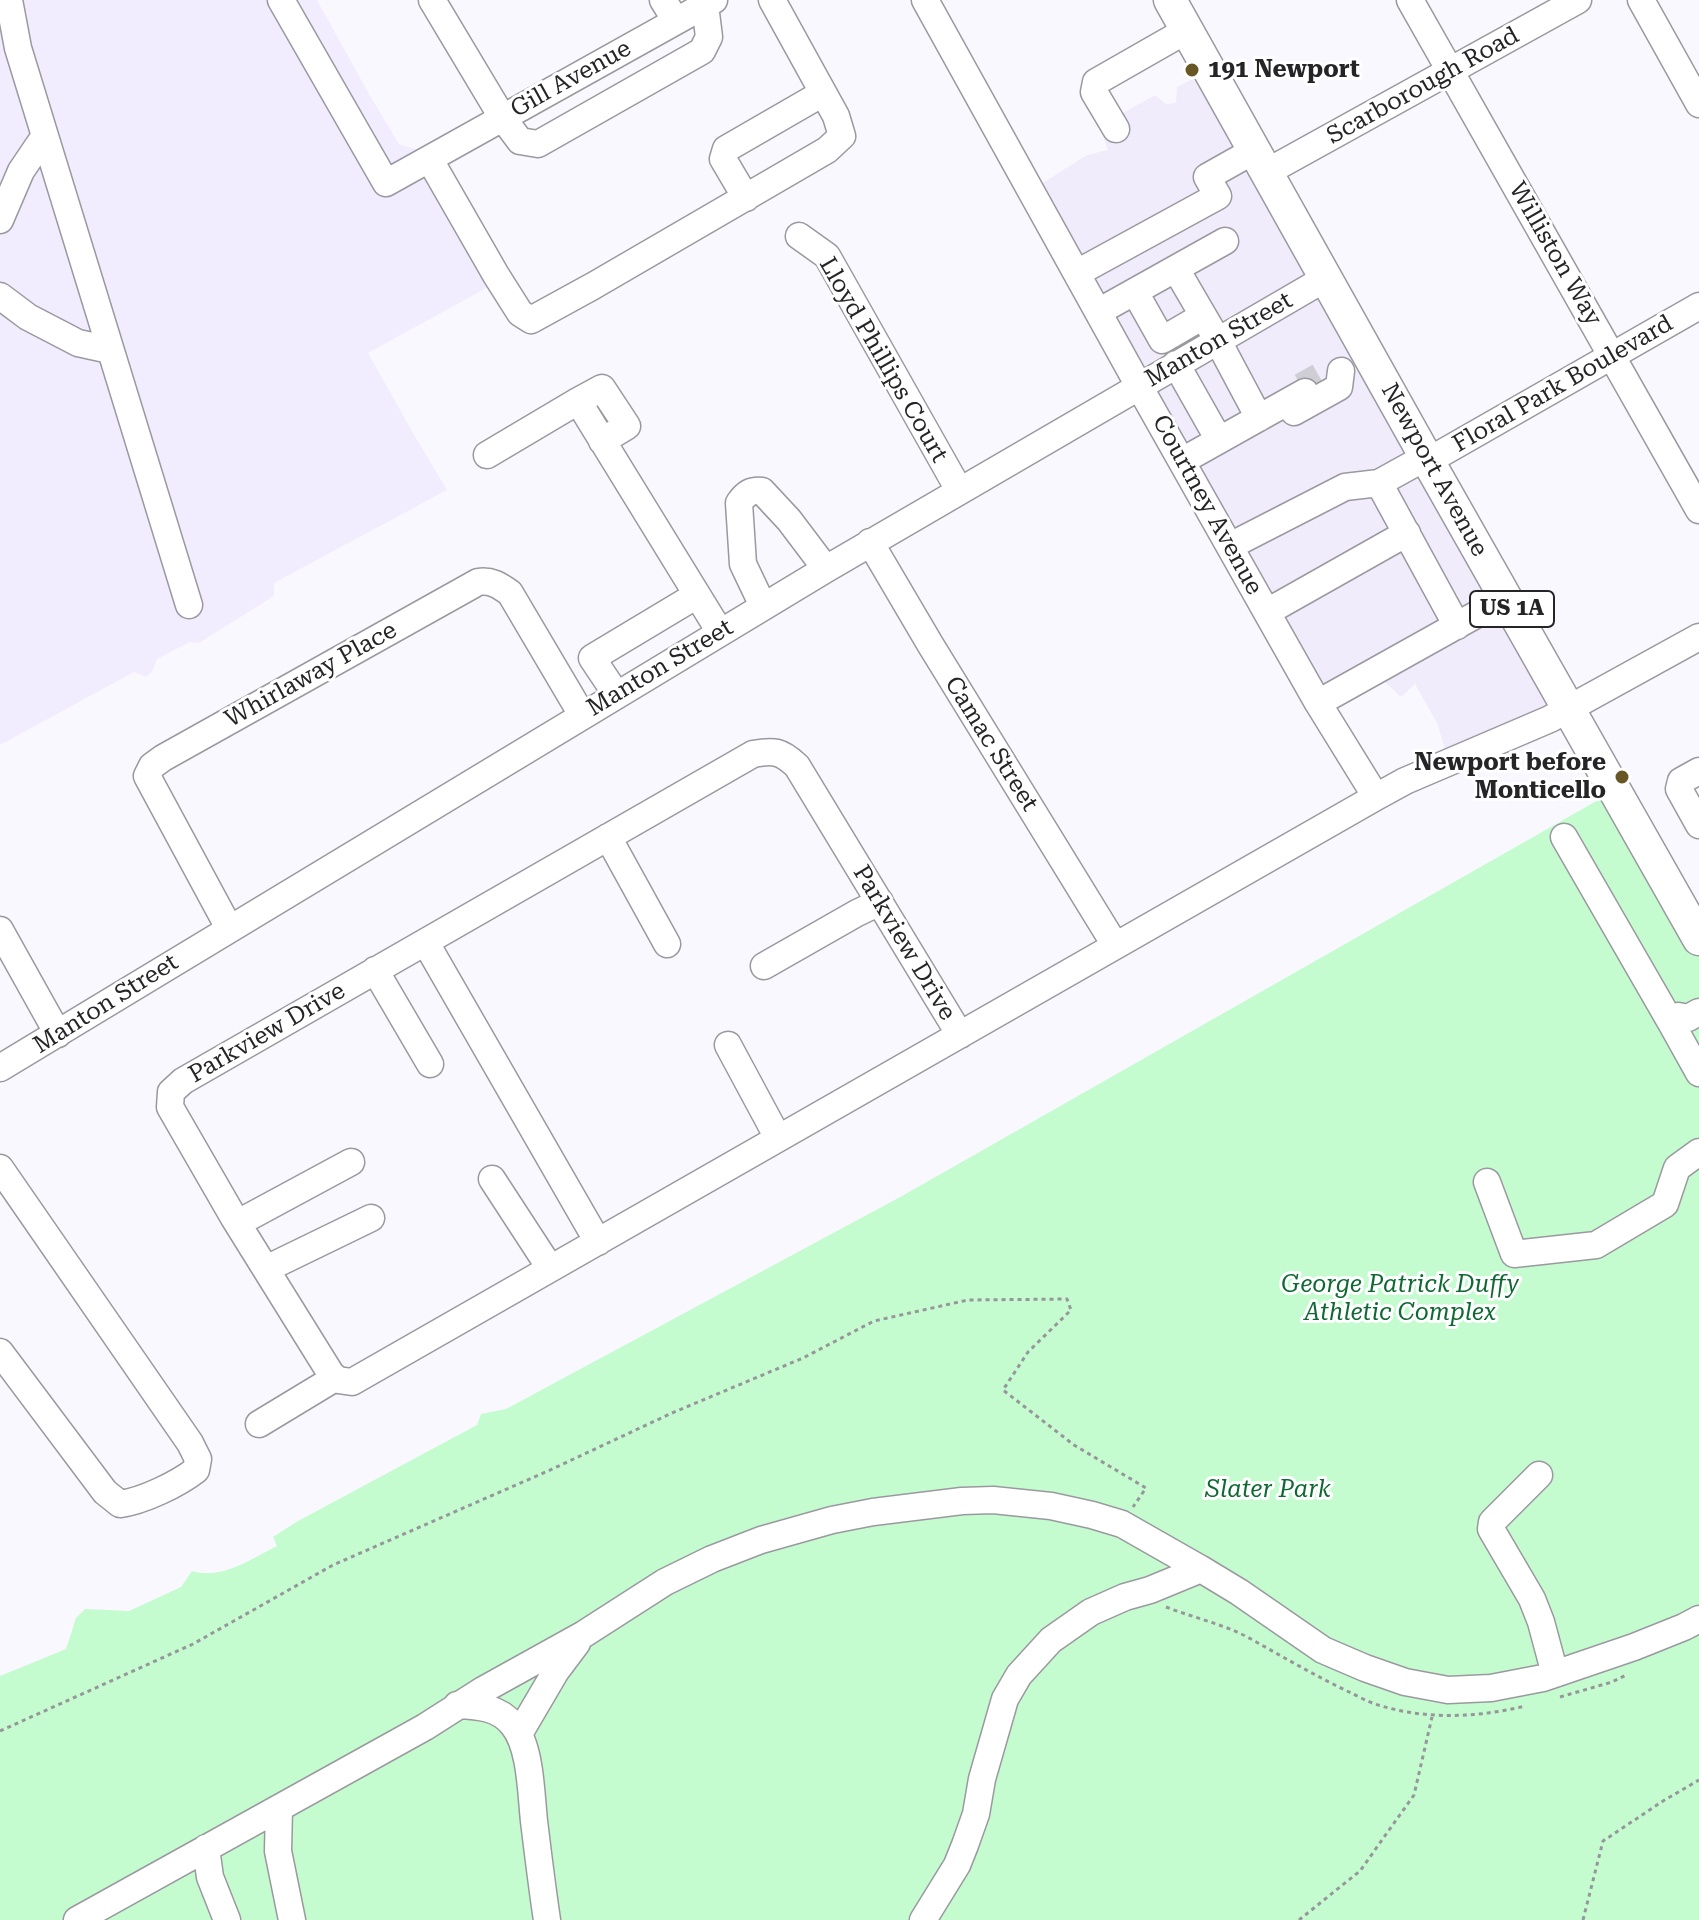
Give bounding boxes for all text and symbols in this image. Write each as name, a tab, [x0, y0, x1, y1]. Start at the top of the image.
street label: Scarborough Road	[1322, 21, 1524, 151]
street label: Gill Avenue	[506, 34, 636, 124]
place label: 191 Newport	[1208, 56, 1360, 84]
marker: 191 Newport	[1183, 61, 1201, 79]
street label: Williston Way	[1502, 177, 1608, 331]
street label: Lloyd Phillips Court	[813, 252, 953, 468]
street label: Manton Street	[1140, 286, 1298, 394]
street label: Floral Park Boulevard	[1448, 309, 1678, 459]
street label: Newport Avenue	[1374, 378, 1494, 562]
street label: Courtney Avenue	[1146, 410, 1268, 600]
road number: US 1A	[1470, 591, 1554, 627]
street label: Manton Street	[582, 613, 738, 723]
street label: Whirlaway Place	[220, 616, 402, 734]
street label: Camac Street	[938, 671, 1044, 817]
place label: Newport before Monticello	[1414, 749, 1606, 805]
marker: Newport before Monticello	[1613, 768, 1631, 786]
street label: Parkview Drive	[846, 860, 962, 1026]
street label: Manton Street	[28, 948, 184, 1060]
street label: Parkview Drive	[184, 977, 350, 1089]
park label: George Patrick Duffy Athletic Complex	[1281, 1271, 1519, 1327]
park label: Slater Park	[1205, 1476, 1331, 1504]

